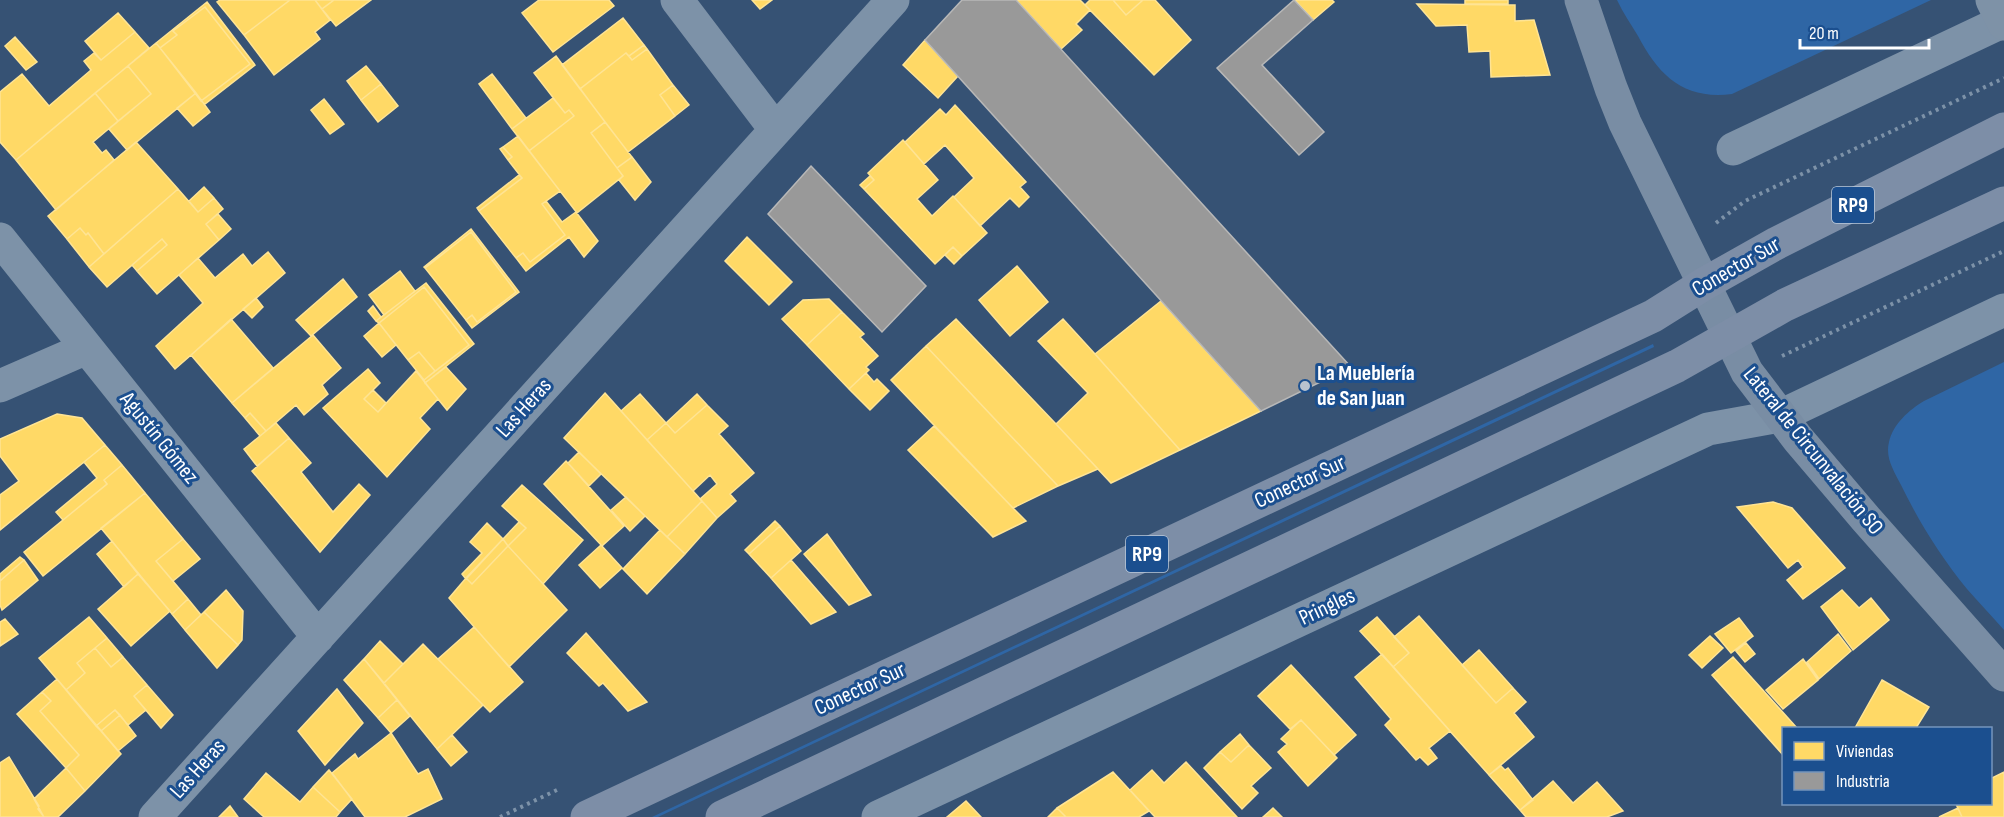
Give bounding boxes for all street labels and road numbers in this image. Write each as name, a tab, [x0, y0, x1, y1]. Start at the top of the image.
road number: RP9	[1832, 187, 1874, 223]
street label: Conector Sur	[1687, 231, 1785, 303]
street label: Lateral de Circunvalación SO	[1737, 362, 1889, 540]
street label: Las Heras	[490, 373, 558, 443]
street label: Agustín Gómez	[113, 386, 204, 489]
street label: Conector Sur	[1250, 449, 1350, 515]
road number: RP9	[1126, 536, 1168, 572]
street label: Pringles	[1295, 582, 1359, 632]
street label: Conector Sur	[810, 656, 910, 722]
street label: Las Heras	[164, 734, 232, 804]

